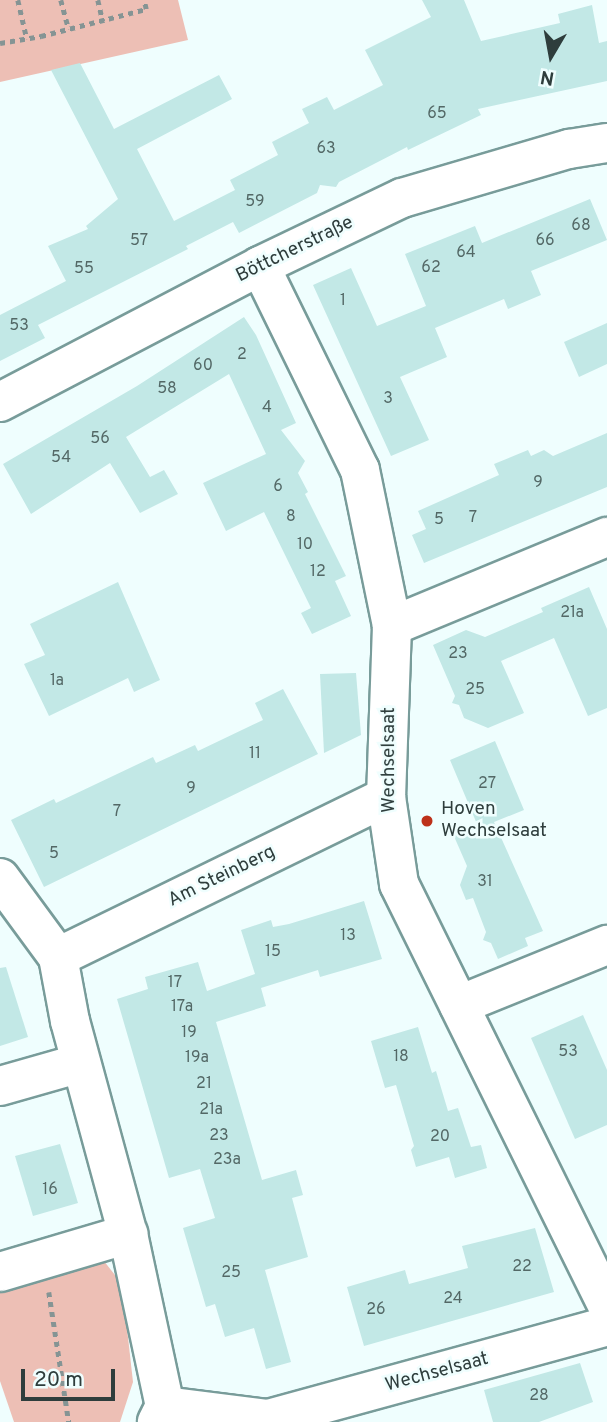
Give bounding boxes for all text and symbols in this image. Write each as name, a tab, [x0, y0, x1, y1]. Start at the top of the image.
north arrow	[516, 21, 586, 91]
text: N	[539, 64, 556, 90]
house number: 65	[427, 104, 447, 124]
house number: 63	[316, 139, 336, 159]
house number: 59	[245, 192, 265, 212]
street label: Böttcherstraße	[233, 212, 357, 288]
house number: 68	[571, 216, 591, 236]
house number: 57	[130, 231, 148, 251]
house number: 66	[535, 231, 555, 251]
house number: 64	[456, 243, 476, 263]
house number: 62	[421, 258, 441, 278]
house number: 55	[74, 259, 94, 279]
house number: 1	[340, 291, 346, 311]
house number: 53	[9, 316, 29, 336]
house number: 2	[237, 345, 247, 365]
house number: 60	[193, 356, 213, 376]
house number: 58	[157, 379, 177, 399]
house number: 3	[383, 389, 393, 409]
house number: 4	[262, 398, 272, 418]
house number: 56	[90, 429, 110, 449]
house number: 54	[51, 448, 71, 468]
house number: 9	[533, 473, 543, 493]
house number: 6	[273, 477, 283, 497]
house number: 8	[286, 507, 296, 527]
house number: 7	[469, 508, 477, 528]
house number: 5	[434, 510, 444, 530]
house number: 10	[297, 535, 313, 555]
house number: 12	[310, 562, 326, 582]
house number: 21a	[560, 603, 584, 623]
house number: 23	[448, 644, 468, 664]
house number: 1a	[50, 671, 64, 691]
house number: 25	[465, 680, 485, 700]
street label: Wechselsaat	[379, 707, 401, 813]
house number: 11	[249, 744, 261, 764]
house number: 27	[478, 774, 496, 794]
house number: 9	[186, 779, 196, 799]
place label: Hoven Wechselsaat	[441, 799, 547, 843]
house number: 7	[113, 802, 121, 822]
marker: Hoven Wechselsaat	[419, 813, 435, 829]
street label: Am Steinberg	[165, 841, 279, 913]
house number: 5	[49, 844, 59, 864]
house number: 31	[477, 872, 493, 892]
house number: 13	[340, 926, 356, 946]
house number: 15	[265, 942, 281, 962]
house number: 17	[168, 973, 182, 993]
house number: 17a	[171, 997, 193, 1017]
house number: 19	[181, 1023, 197, 1043]
house number: 53	[558, 1042, 578, 1062]
house number: 18	[393, 1047, 409, 1067]
house number: 19a	[185, 1048, 209, 1068]
house number: 21	[196, 1074, 212, 1094]
house number: 21a	[199, 1100, 223, 1120]
house number: 23	[209, 1126, 229, 1146]
house number: 20	[430, 1127, 450, 1147]
house number: 23a	[213, 1150, 241, 1170]
house number: 16	[42, 1180, 58, 1200]
house number: 22	[512, 1257, 532, 1277]
house number: 25	[221, 1263, 241, 1283]
house number: 24	[443, 1289, 463, 1309]
house number: 26	[366, 1300, 386, 1320]
street label: Wechselsaat	[383, 1348, 491, 1398]
scale bar	[24, 1356, 119, 1400]
text: 20 m	[34, 1367, 83, 1394]
house number: 28	[529, 1386, 549, 1406]

